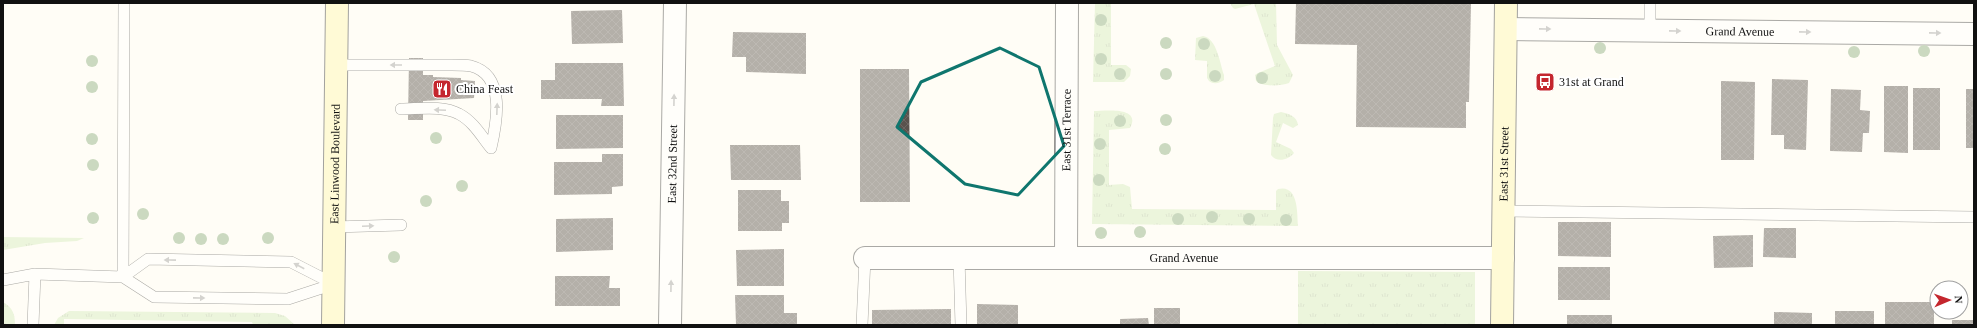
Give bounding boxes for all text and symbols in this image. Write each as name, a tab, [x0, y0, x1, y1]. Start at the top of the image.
street label: Grand Avenue	[1706, 24, 1774, 39]
one-way arrow	[1539, 26, 1552, 32]
one-way arrow	[1669, 27, 1681, 34]
one-way arrow	[1799, 29, 1812, 35]
one-way arrow	[1929, 30, 1942, 36]
one-way arrow	[389, 62, 402, 68]
bus stop icon: 31st at Grand	[1534, 71, 1556, 93]
place label: 31st at Grand	[1559, 75, 1624, 89]
restaurant icon: China Feast	[431, 78, 453, 100]
place label: China Feast	[456, 82, 514, 96]
street label: East 31st Terrace	[1059, 89, 1074, 171]
one-way arrow	[671, 93, 677, 106]
one-way arrow	[493, 103, 500, 115]
street label: East Linwood Boulevard	[327, 104, 343, 224]
one-way arrow	[433, 107, 446, 113]
street label: East 32nd Street	[665, 124, 680, 203]
street label: East 31st Street	[1497, 126, 1511, 201]
one-way arrow	[362, 223, 375, 229]
street label: Grand Avenue	[1150, 251, 1218, 265]
one-way arrow	[164, 256, 176, 263]
one-way arrow	[293, 263, 305, 270]
one-way arrow	[668, 279, 674, 292]
north arrow	[1929, 280, 1969, 320]
one-way arrow	[193, 295, 206, 301]
text: N	[1953, 295, 1965, 304]

